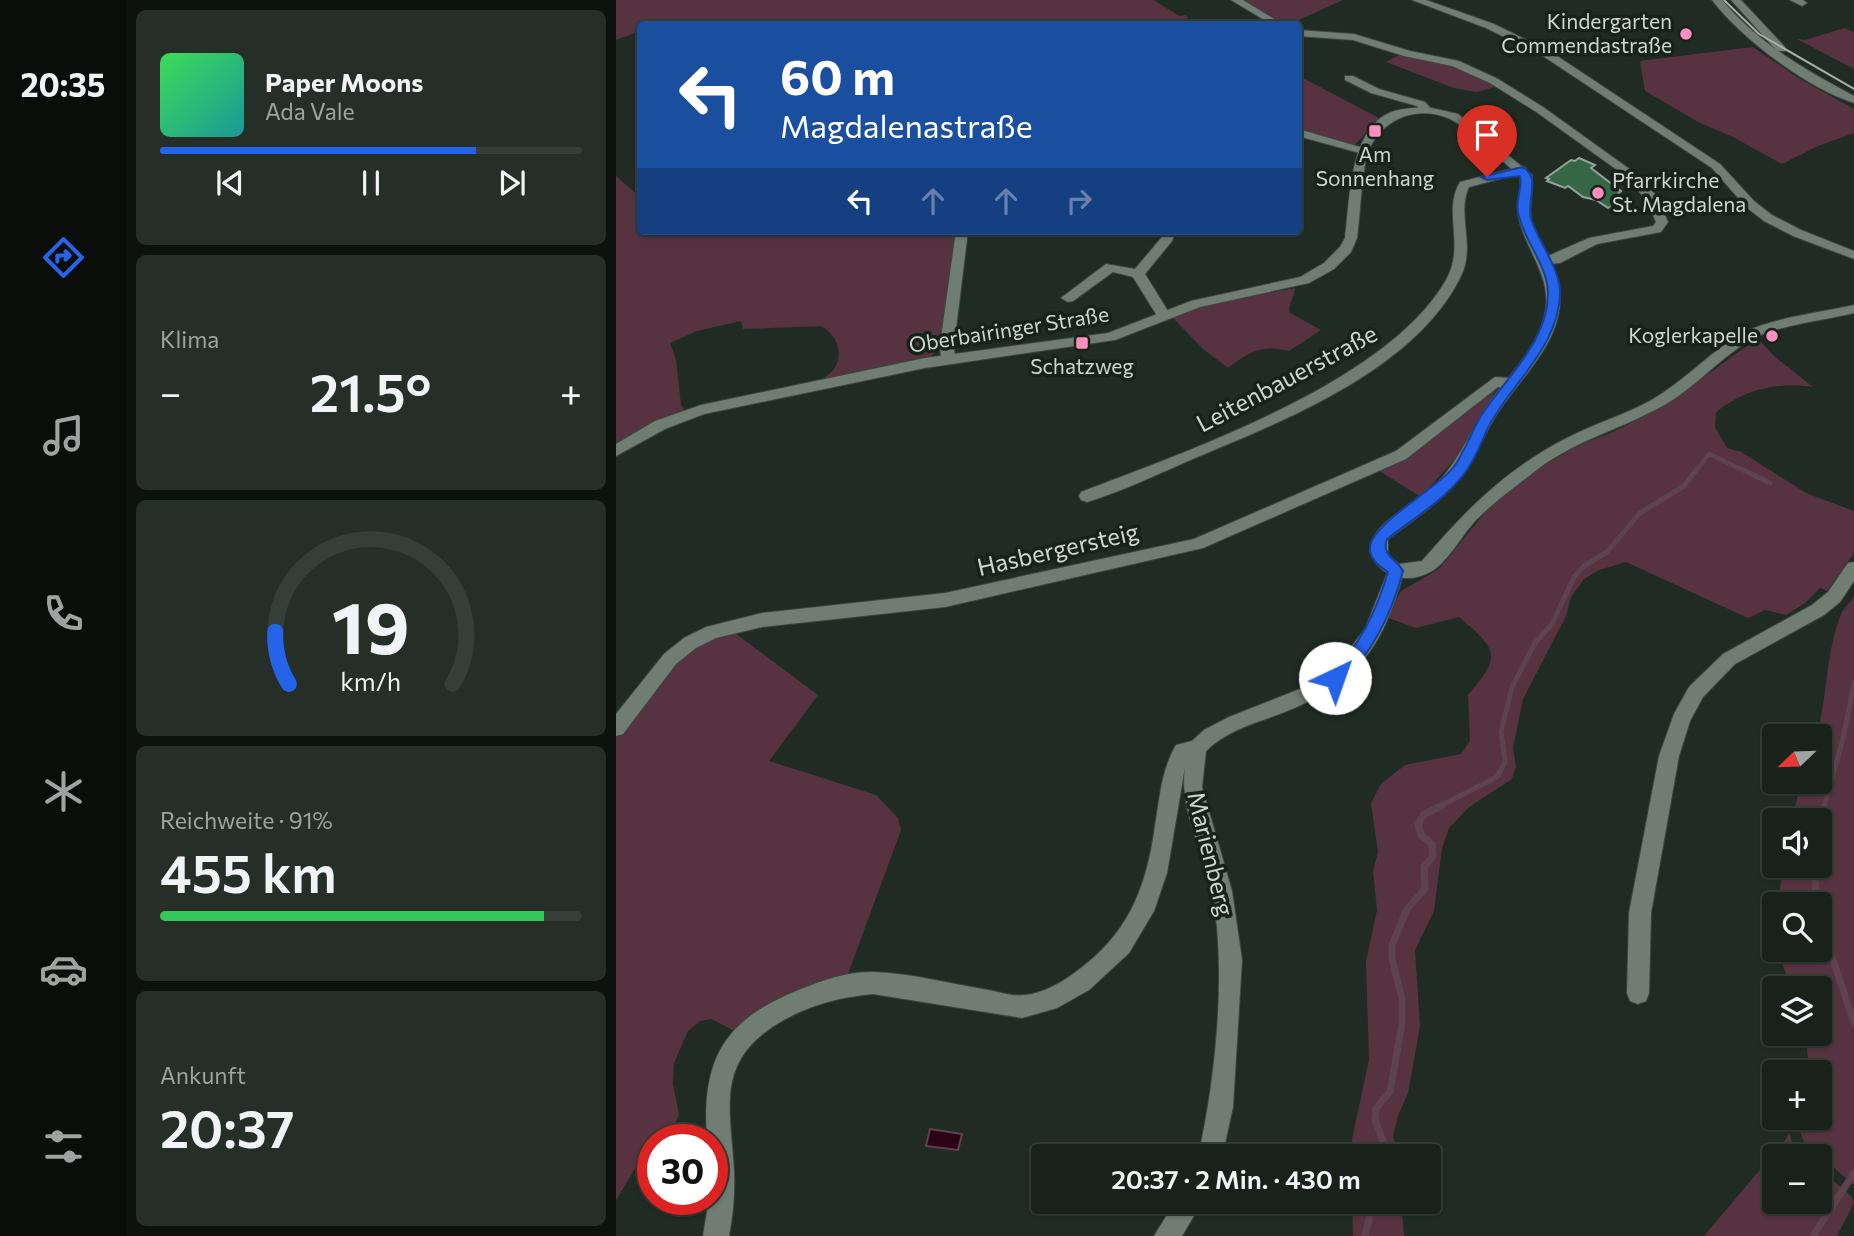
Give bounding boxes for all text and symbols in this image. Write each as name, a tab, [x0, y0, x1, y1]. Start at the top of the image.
place label: Kindergarten Commendastraße	[1501, 8, 1672, 57]
marker: Kindergarten Commendastraße	[1678, 26, 1694, 42]
text: 60 m	[780, 45, 895, 105]
icon: left	[665, 49, 756, 140]
text: 20:35	[20, 64, 106, 104]
text: Paper Moons	[265, 66, 423, 97]
text: Ada Vale	[265, 97, 355, 125]
text: Magdalenastraße	[780, 105, 1033, 145]
pin	[1457, 105, 1517, 177]
icon: arrive	[1468, 116, 1506, 154]
marker: Am Sonnenhang	[1367, 123, 1383, 139]
place label: Am Sonnenhang	[1316, 141, 1434, 190]
icon: previous	[211, 164, 249, 202]
icon: pause	[352, 164, 390, 202]
icon: next	[493, 164, 531, 202]
place label: Pfarrkirche St. Magdalena	[1612, 167, 1746, 216]
icon: left	[841, 182, 879, 220]
icon: ahead	[914, 182, 952, 220]
icon: ahead	[987, 182, 1025, 220]
icon: right	[1060, 182, 1098, 220]
marker: Pfarrkirche St. Magdalena	[1590, 185, 1606, 201]
icon: directions	[39, 233, 88, 282]
street label: Oberbairinger Straße	[907, 300, 1110, 357]
street label: Leitenbauerstraße	[1191, 318, 1382, 438]
place label: Koglerkapelle	[1628, 322, 1758, 347]
text: Klima	[160, 325, 219, 353]
marker: Koglerkapelle	[1764, 328, 1780, 344]
marker: Schatzweg	[1074, 335, 1090, 351]
place label: Schatzweg	[1030, 353, 1134, 378]
text: 21.5°	[310, 359, 431, 423]
text: −	[160, 368, 182, 415]
text: +	[560, 368, 582, 415]
icon: music	[39, 411, 88, 460]
street label: Hasbergersteig	[974, 516, 1141, 581]
text: 19	[332, 580, 410, 669]
icon: phone	[39, 589, 88, 638]
position arrow	[1298, 641, 1372, 715]
text: km/h	[341, 666, 401, 696]
north arrow	[1762, 724, 1832, 794]
map controls	[1762, 724, 1832, 1214]
icon: climate	[39, 767, 88, 816]
street label: Marienberg	[1182, 789, 1241, 919]
text: Reichweite · 91%	[160, 806, 333, 834]
button: sound	[1762, 808, 1832, 878]
text: 455 km	[160, 840, 337, 904]
button: search	[1762, 892, 1832, 962]
icon: car	[39, 945, 88, 994]
button: layers	[1762, 976, 1832, 1046]
button: +	[1762, 1060, 1832, 1130]
text: Ankunft	[160, 1061, 246, 1089]
text: 20:37	[160, 1095, 295, 1159]
icon: filters	[39, 1122, 88, 1171]
speed limit sign: 30	[637, 1124, 728, 1215]
button: −	[1762, 1144, 1832, 1214]
text: 20:37 · 2 Min. · 430 m	[1111, 1163, 1361, 1194]

